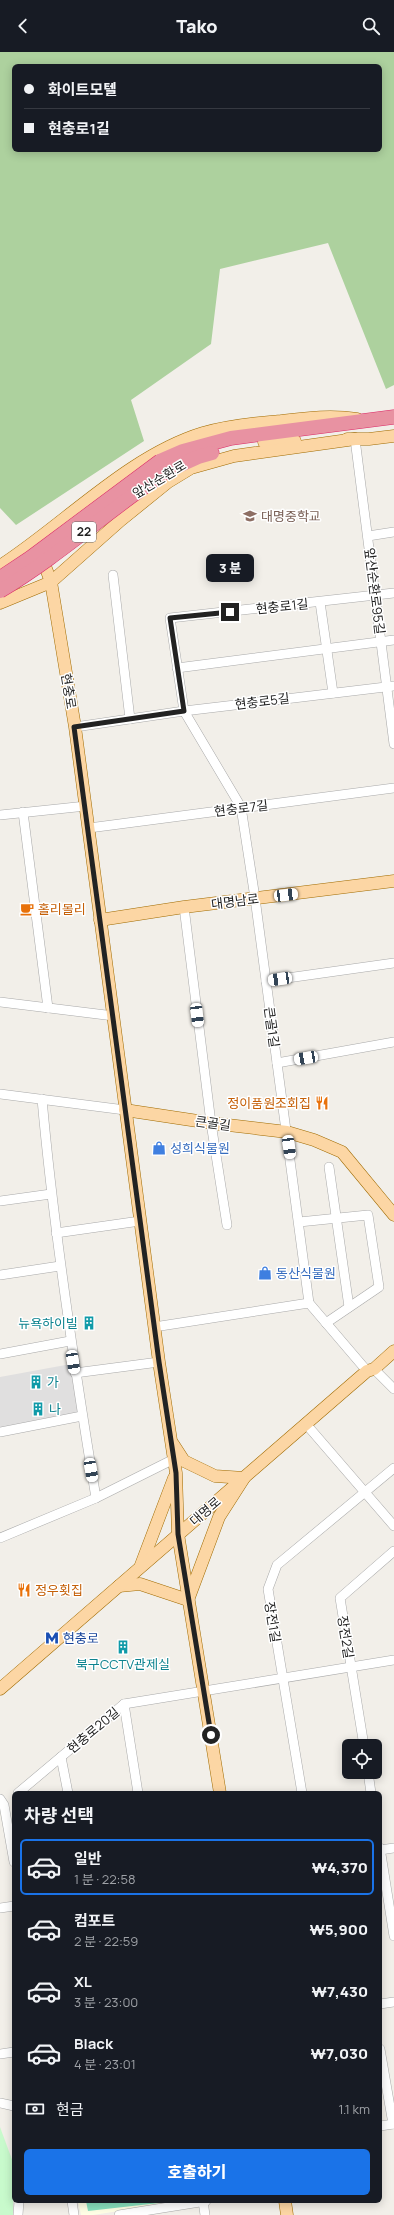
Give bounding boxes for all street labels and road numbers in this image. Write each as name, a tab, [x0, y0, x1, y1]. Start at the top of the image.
street label: 앞산순환로	[129, 456, 189, 502]
road number: 22	[72, 522, 96, 542]
street label: 앞산순환로95길	[361, 547, 389, 635]
street label: 현충로1길	[255, 594, 309, 618]
street label: 현충로	[57, 672, 81, 710]
street label: 현충로5길	[233, 689, 291, 713]
street label: 현충로7길	[213, 796, 269, 820]
street label: 대명남로	[210, 889, 260, 913]
street label: 큰골1길	[260, 1005, 284, 1049]
street label: 큰골길	[194, 1112, 232, 1134]
street label: 대명로	[186, 1492, 224, 1530]
street label: 장전1길	[261, 1600, 285, 1644]
street label: 장전2길	[334, 1614, 358, 1660]
street label: 현충로20길	[63, 1703, 123, 1757]

